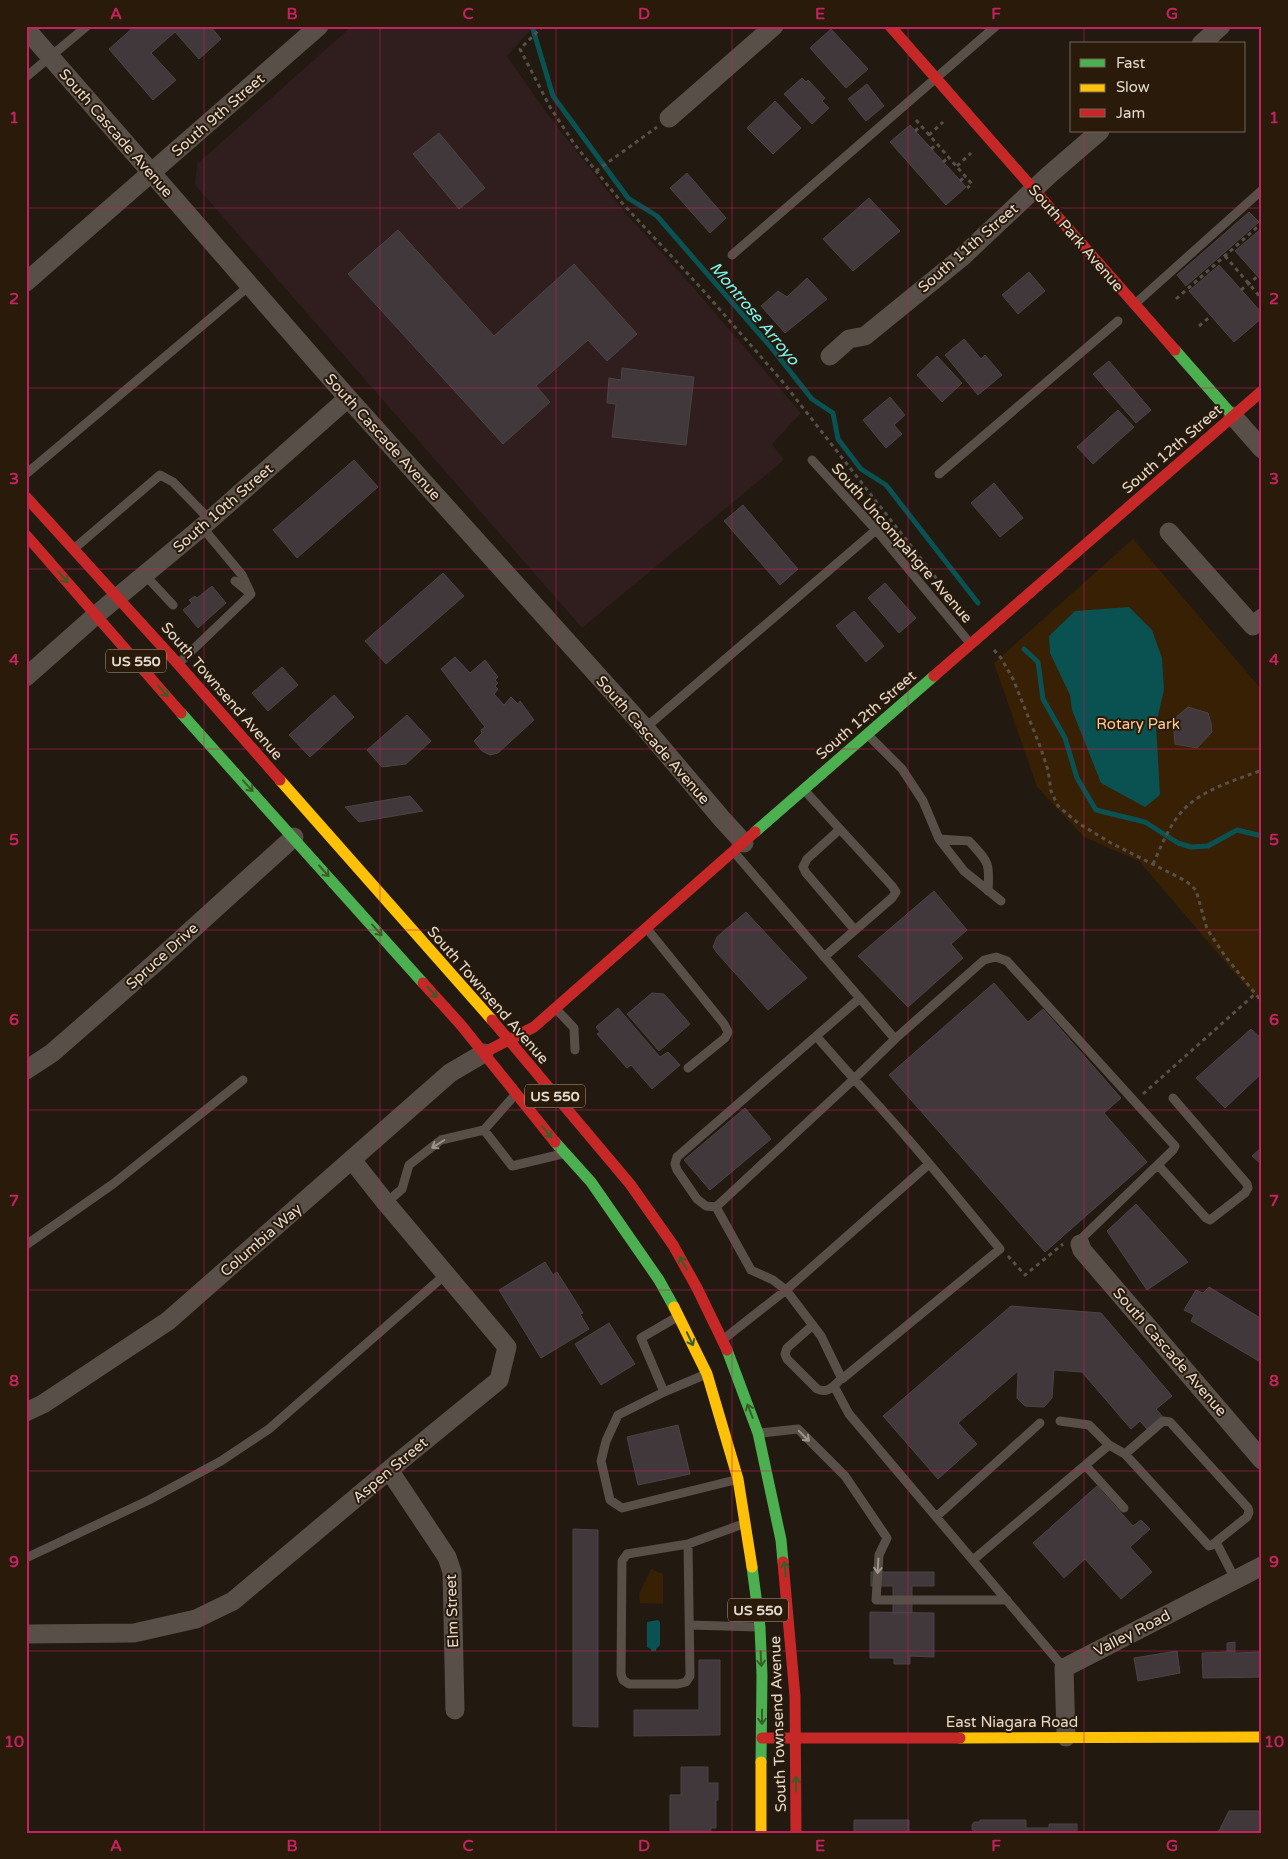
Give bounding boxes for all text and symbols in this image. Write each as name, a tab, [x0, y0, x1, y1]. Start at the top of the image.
text: A	[110, 4, 122, 24]
text: B	[286, 4, 298, 24]
text: C	[462, 4, 474, 24]
text: D	[638, 4, 650, 24]
text: E	[815, 4, 825, 24]
text: F	[991, 4, 1001, 24]
text: G	[1166, 4, 1178, 24]
legend	[1070, 42, 1246, 132]
text: Fast	[1116, 54, 1146, 72]
street label: South Cascade Avenue	[55, 65, 177, 201]
street label: South 9th Street	[168, 70, 268, 160]
text: Slow	[1116, 78, 1150, 96]
text: Jam	[1116, 104, 1145, 122]
text: 1	[9, 108, 19, 128]
text: 1	[1269, 108, 1279, 128]
street label: South Park Avenue	[1025, 181, 1127, 295]
street label: South 11th Street	[914, 199, 1022, 296]
water label: Montrose Arroyo	[705, 258, 804, 370]
text: 2	[9, 289, 19, 309]
text: 2	[1269, 289, 1279, 309]
street label: South Cascade Avenue	[321, 370, 445, 504]
street label: South 12th Street	[1118, 400, 1226, 497]
street label: South 10th Street	[169, 459, 277, 556]
street label: South Uncompahgre Avenue	[828, 460, 976, 626]
text: 3	[9, 469, 19, 489]
text: 3	[1269, 469, 1279, 489]
one-way arrow	[57, 571, 69, 584]
street label: South Townsend Avenue	[157, 619, 287, 763]
road number: US 550	[106, 649, 166, 672]
text: 4	[9, 650, 19, 670]
text: 4	[1269, 650, 1279, 670]
street label: South 12th Street	[812, 666, 920, 763]
street label: South Cascade Avenue	[592, 672, 714, 808]
one-way arrow	[157, 685, 169, 698]
park label: Rotary Park	[1096, 715, 1180, 733]
one-way arrow	[243, 779, 254, 792]
text: 5	[9, 830, 19, 850]
text: 5	[1269, 830, 1279, 850]
one-way arrow	[318, 865, 330, 878]
street label: Spruce Drive	[122, 919, 202, 993]
street label: South Townsend Avenue	[423, 923, 553, 1067]
one-way arrow	[371, 924, 383, 937]
one-way arrow	[426, 985, 437, 998]
text: 6	[9, 1010, 19, 1030]
text: 6	[1269, 1010, 1279, 1030]
road number: US 550	[525, 1084, 585, 1108]
one-way arrow	[541, 1126, 553, 1139]
one-way arrow	[431, 1139, 445, 1149]
text: 7	[9, 1191, 19, 1211]
text: 7	[1269, 1191, 1279, 1211]
street label: Columbia Way	[216, 1200, 306, 1280]
one-way arrow	[678, 1257, 688, 1271]
street label: South Cascade Avenue	[1109, 1284, 1231, 1420]
one-way arrow	[686, 1331, 695, 1346]
text: 8	[9, 1371, 19, 1391]
text: 8	[1269, 1371, 1279, 1391]
one-way arrow	[745, 1404, 754, 1419]
one-way arrow	[798, 1430, 811, 1442]
street label: Aspen Street	[349, 1433, 431, 1507]
text: 9	[9, 1552, 19, 1572]
text: 9	[1269, 1552, 1279, 1572]
one-way arrow	[874, 1558, 883, 1574]
one-way arrow	[780, 1562, 789, 1578]
street label: Elm Street	[442, 1574, 462, 1648]
road number: US 550	[728, 1598, 788, 1622]
street label: Valley Road	[1091, 1606, 1173, 1660]
street label: South Townsend Avenue	[766, 1636, 790, 1812]
one-way arrow	[757, 1651, 766, 1667]
one-way arrow	[757, 1708, 767, 1725]
street label: East Niagara Road	[946, 1713, 1078, 1731]
text: 10	[4, 1732, 24, 1752]
text: 10	[1264, 1732, 1284, 1752]
one-way arrow	[791, 1776, 801, 1792]
text: A	[110, 1836, 122, 1856]
text: B	[286, 1836, 298, 1856]
text: C	[462, 1836, 474, 1856]
text: D	[638, 1836, 650, 1856]
text: E	[815, 1836, 825, 1856]
text: F	[991, 1836, 1001, 1856]
text: G	[1166, 1836, 1178, 1856]

